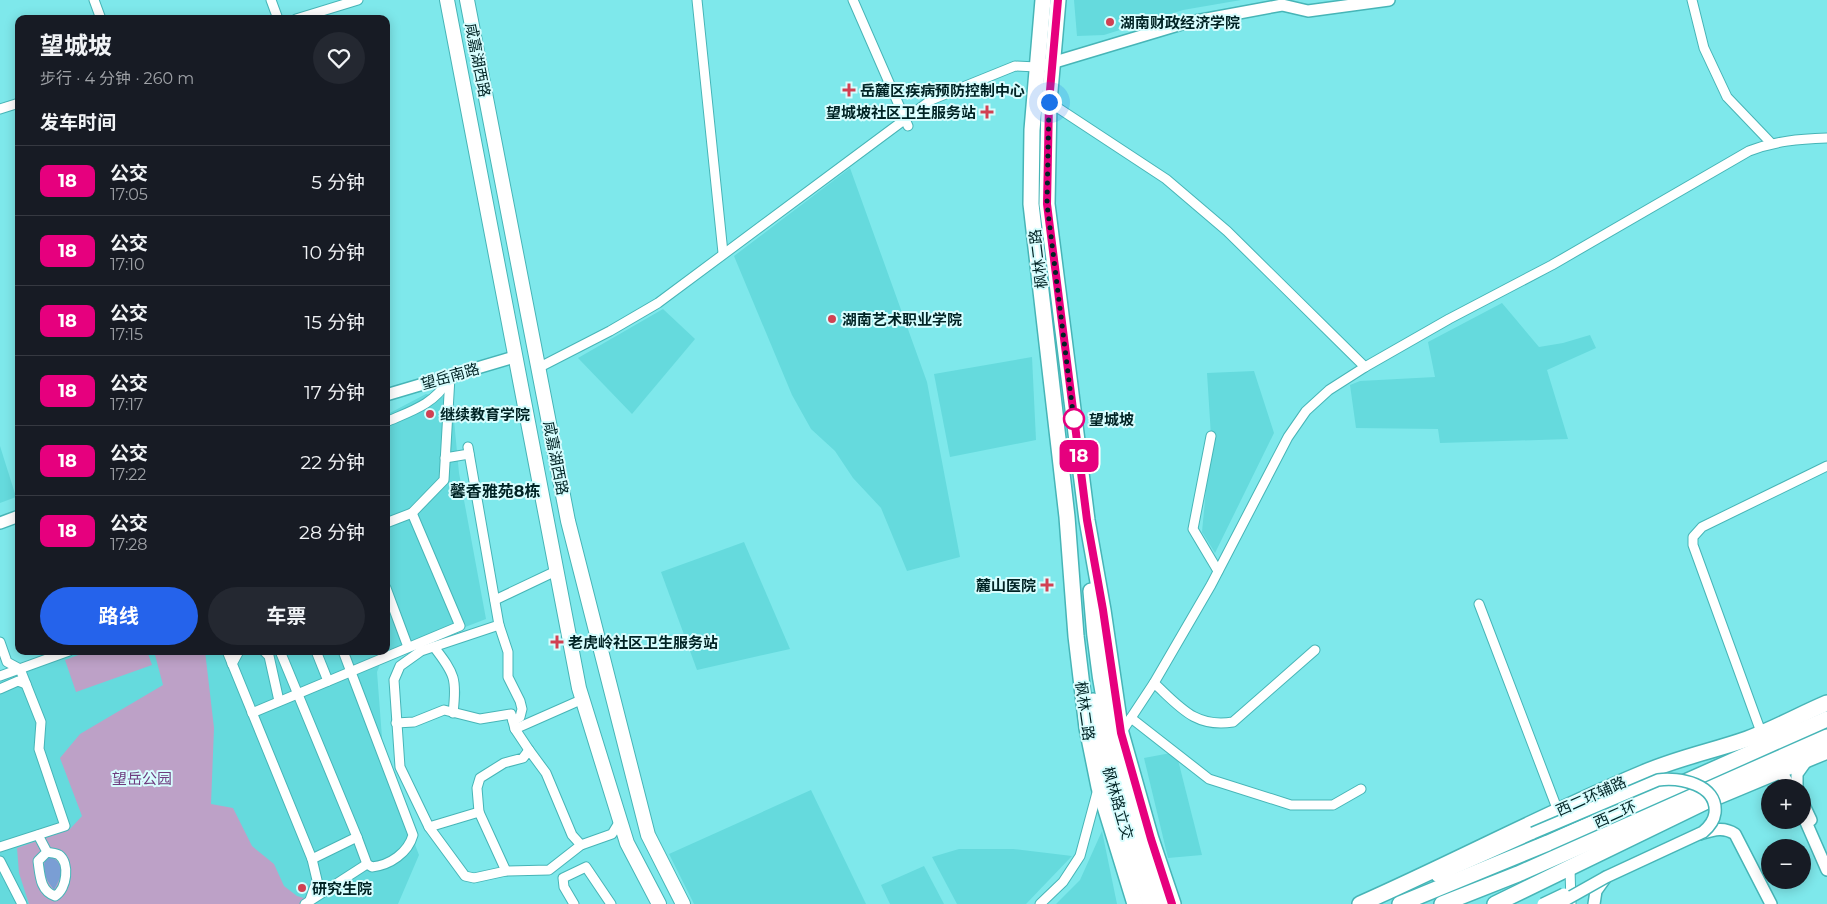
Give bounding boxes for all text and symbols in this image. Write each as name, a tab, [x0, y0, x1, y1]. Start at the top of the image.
place label: 湖南财政经济学院	[1120, 13, 1240, 32]
marker: 湖南财政经济学院	[1104, 16, 1116, 28]
street label: 咸嘉湖西路	[462, 21, 494, 99]
text: 望城坡	[40, 31, 112, 60]
button: heart	[313, 32, 365, 84]
text: 步行 · 4 分钟 · 260 m	[40, 69, 194, 88]
place label: 岳麓区疾病预防控制中心	[860, 81, 1025, 100]
marker: 岳麓区疾病预防控制中心	[842, 83, 856, 97]
your location	[1037, 90, 1062, 115]
place label: 望城坡社区卫生服务站	[826, 103, 976, 122]
marker: 望城坡社区卫生服务站	[980, 105, 994, 119]
text: 发车时间	[40, 111, 116, 134]
text: 公交	[110, 162, 148, 185]
text: 18	[58, 170, 77, 192]
text: 5 分钟	[311, 171, 365, 194]
text: 17:05	[110, 185, 148, 204]
street label: 枫林二路	[1025, 228, 1051, 290]
text: 公交	[110, 232, 148, 255]
text: 18	[58, 240, 77, 262]
text: 10 分钟	[303, 241, 365, 264]
text: 17:10	[110, 255, 145, 274]
text: 公交	[110, 302, 148, 325]
text: 18	[58, 310, 77, 332]
place label: 湖南艺术职业学院	[842, 310, 962, 329]
text: 15 分钟	[304, 311, 365, 334]
marker: 湖南艺术职业学院	[826, 313, 838, 325]
text: 17:15	[110, 325, 143, 344]
street label: 望岳南路	[419, 359, 481, 393]
text: 公交	[110, 372, 148, 395]
text: 18	[58, 380, 77, 402]
text: 17 分钟	[304, 381, 365, 404]
text: 17:17	[110, 395, 143, 414]
place label: 继续教育学院	[440, 405, 530, 424]
marker: 继续教育学院	[424, 408, 436, 420]
marker: 望城坡	[1063, 408, 1085, 430]
place label: 望城坡	[1089, 410, 1134, 429]
street label: 咸嘉湖西路	[540, 419, 572, 497]
line badge: 18	[1056, 440, 1102, 472]
text: 公交	[110, 442, 148, 465]
text: 18	[1070, 445, 1088, 467]
text: 18	[58, 450, 77, 472]
text: 22 分钟	[300, 451, 365, 474]
text: 17:22	[110, 465, 146, 484]
district label: 馨香雅苑8栋	[450, 482, 540, 501]
text: 公交	[110, 512, 148, 535]
text: 18	[58, 520, 77, 542]
text: 28 分钟	[299, 521, 365, 544]
text: 17:28	[110, 535, 148, 554]
place label: 麓山医院	[976, 576, 1036, 595]
marker: 麓山医院	[1040, 578, 1054, 592]
button: 路线	[40, 587, 198, 645]
button: 车票	[208, 587, 365, 645]
place label: 老虎岭社区卫生服务站	[568, 633, 718, 652]
marker: 老虎岭社区卫生服务站	[550, 635, 564, 649]
street label: 枫林二路	[1071, 680, 1099, 742]
street label: 枫林路立交	[1099, 764, 1137, 842]
park label: 望岳公园	[112, 769, 172, 788]
street label: 西二环辅路	[1553, 773, 1629, 819]
map controls	[1761, 779, 1811, 889]
button: +	[1761, 779, 1811, 829]
street label: 西二环	[1591, 797, 1639, 831]
button: −	[1761, 839, 1811, 889]
place label: 研究生院	[312, 879, 372, 898]
marker: 研究生院	[296, 882, 308, 894]

